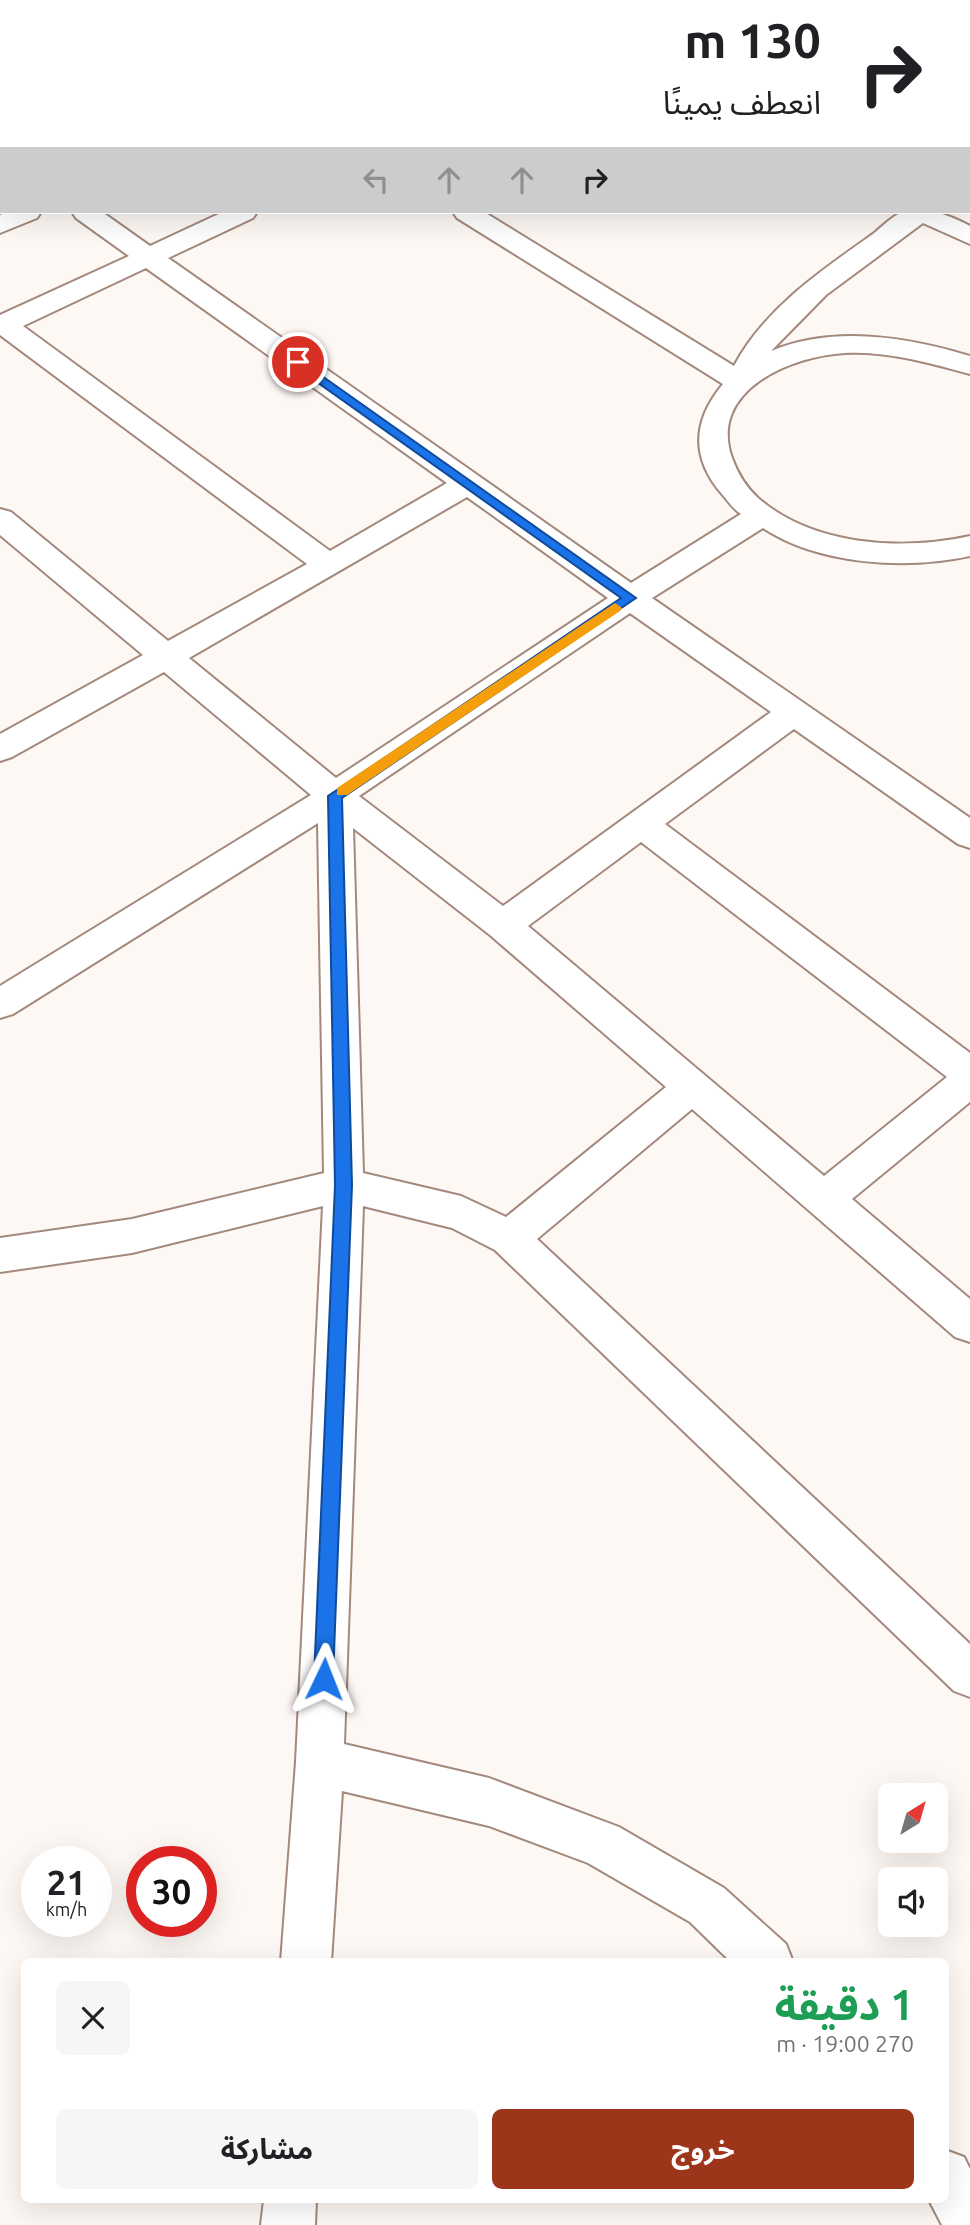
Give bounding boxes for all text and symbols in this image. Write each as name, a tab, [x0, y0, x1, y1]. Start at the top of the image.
text: 130 m	[684, 12, 821, 67]
icon: right	[845, 28, 936, 119]
text: انعطف يمينًا	[663, 84, 821, 120]
icon: left	[357, 161, 395, 199]
icon: ahead	[430, 161, 468, 199]
icon: ahead	[503, 161, 541, 199]
icon: right	[576, 161, 614, 199]
pin	[268, 332, 328, 392]
icon: arrive	[279, 343, 317, 381]
position arrow	[287, 1642, 361, 1716]
north arrow	[878, 1783, 948, 1853]
map controls	[878, 1783, 948, 1937]
speed limit sign: 30	[126, 1846, 217, 1937]
text: 21	[47, 1862, 86, 1902]
button: sound	[878, 1867, 948, 1937]
text: km/h	[46, 1899, 87, 1919]
button: close	[56, 1981, 130, 2055]
text: 1 دقيقة	[775, 1981, 914, 2028]
text: 270 m · 19:00	[776, 2031, 914, 2056]
button: مشاركة	[56, 2109, 478, 2189]
button: خروج	[492, 2109, 914, 2189]

